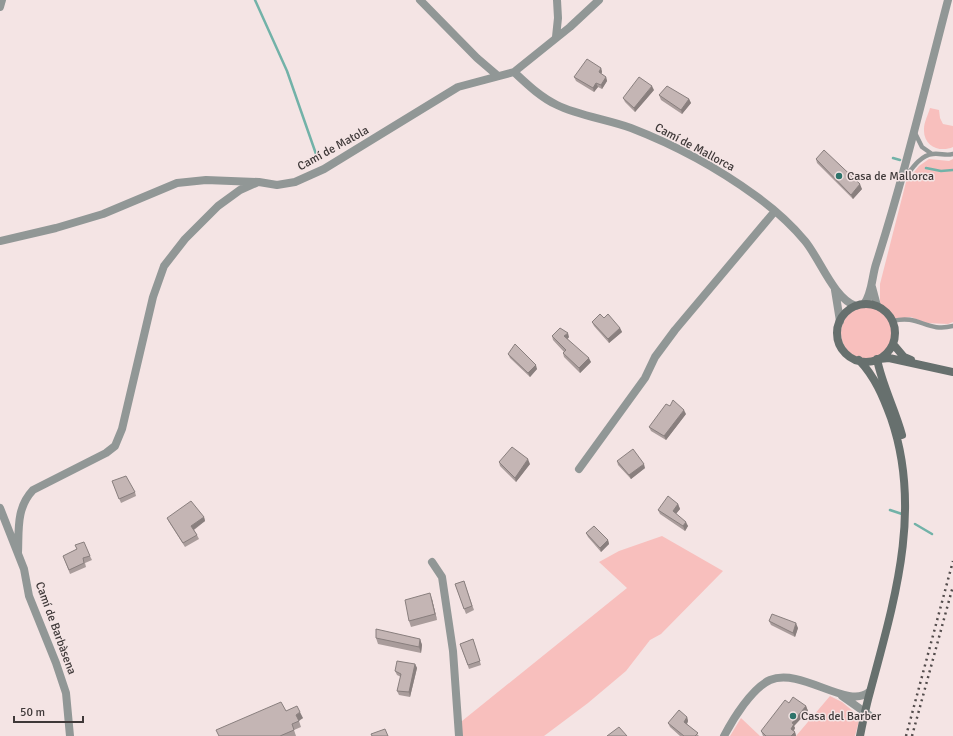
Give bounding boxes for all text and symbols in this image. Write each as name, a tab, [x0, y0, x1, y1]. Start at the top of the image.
street label: Camí de Mallorca	[652, 120, 737, 175]
street label: Camí de Matola	[295, 123, 372, 174]
place label: Casa de Mallorca	[847, 169, 934, 184]
marker: Casa de Mallorca	[834, 171, 844, 181]
street label: Camí de Barbàsena	[32, 580, 79, 677]
scale bar	[14, 698, 83, 724]
text: 50 m	[20, 705, 45, 720]
place label: Casa del Barber	[801, 709, 882, 724]
marker: Casa del Barber	[788, 711, 798, 721]

